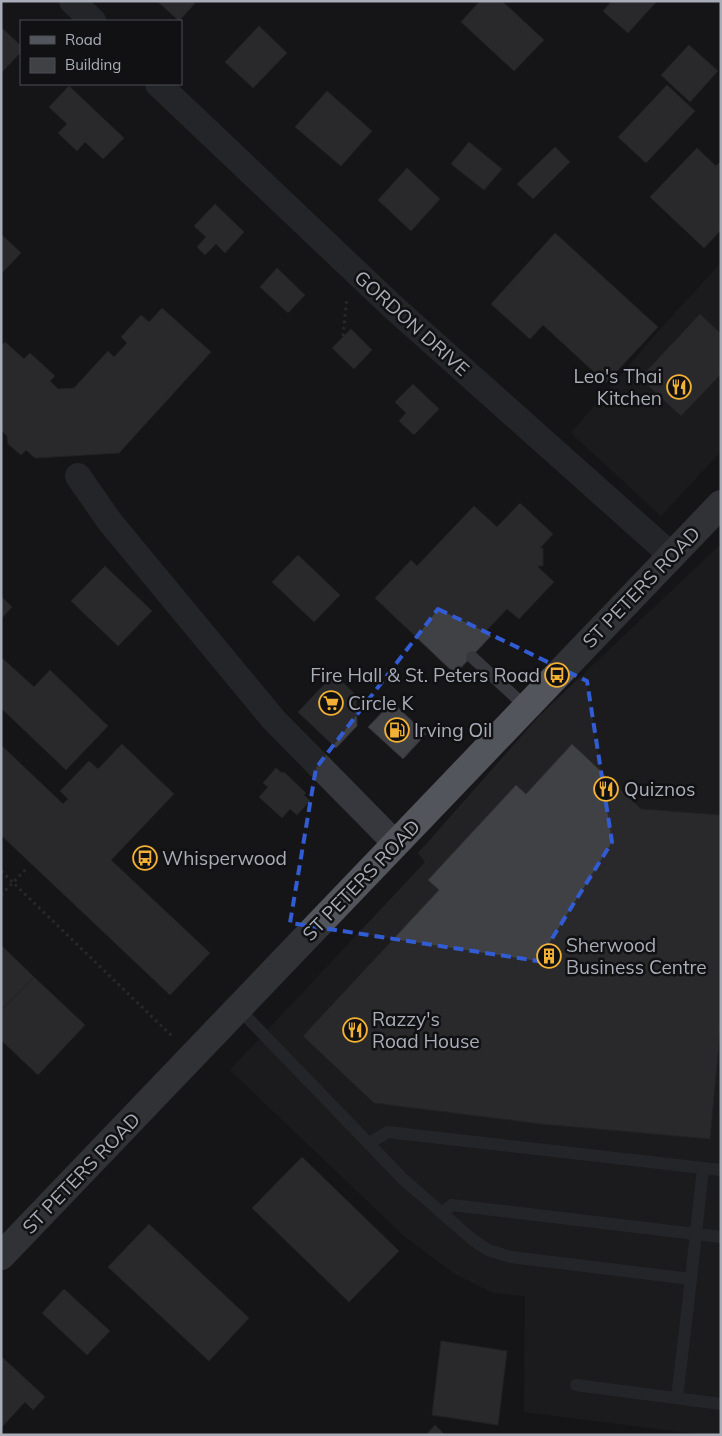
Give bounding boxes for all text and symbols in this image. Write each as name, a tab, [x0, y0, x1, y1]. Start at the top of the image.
legend	[20, 20, 182, 85]
text: Road	[65, 30, 102, 49]
text: Building	[65, 55, 121, 74]
street label: GORDON DRIVE	[350, 265, 474, 381]
place label: Leo's Thai Kitchen	[573, 364, 662, 410]
restaurant icon: Leo's Thai Kitchen	[666, 374, 692, 400]
street label: ST PETERS ROAD	[577, 521, 705, 653]
bus stop icon: Fire Hall & St. Peters Road	[544, 662, 570, 688]
place label: Fire Hall & St. Peters Road	[310, 663, 540, 687]
supermarket icon: Circle K	[318, 690, 344, 716]
place label: Circle K	[348, 691, 415, 715]
fuel station icon: Irving Oil	[384, 717, 410, 743]
place label: Irving Oil	[414, 718, 492, 742]
restaurant icon: Quiznos	[593, 776, 619, 802]
place label: Quiznos	[624, 777, 695, 801]
street label: ST PETERS ROAD	[297, 814, 425, 946]
bus stop icon: Whisperwood	[132, 845, 158, 871]
place label: Whisperwood	[162, 846, 287, 870]
place label: Sherwood Business Centre	[566, 933, 707, 979]
building icon: Sherwood Business Centre	[536, 943, 562, 969]
place label: Razzy's Road House	[372, 1007, 480, 1053]
restaurant icon: Razzy's Road House	[342, 1017, 368, 1043]
street label: ST PETERS ROAD	[17, 1107, 145, 1239]

